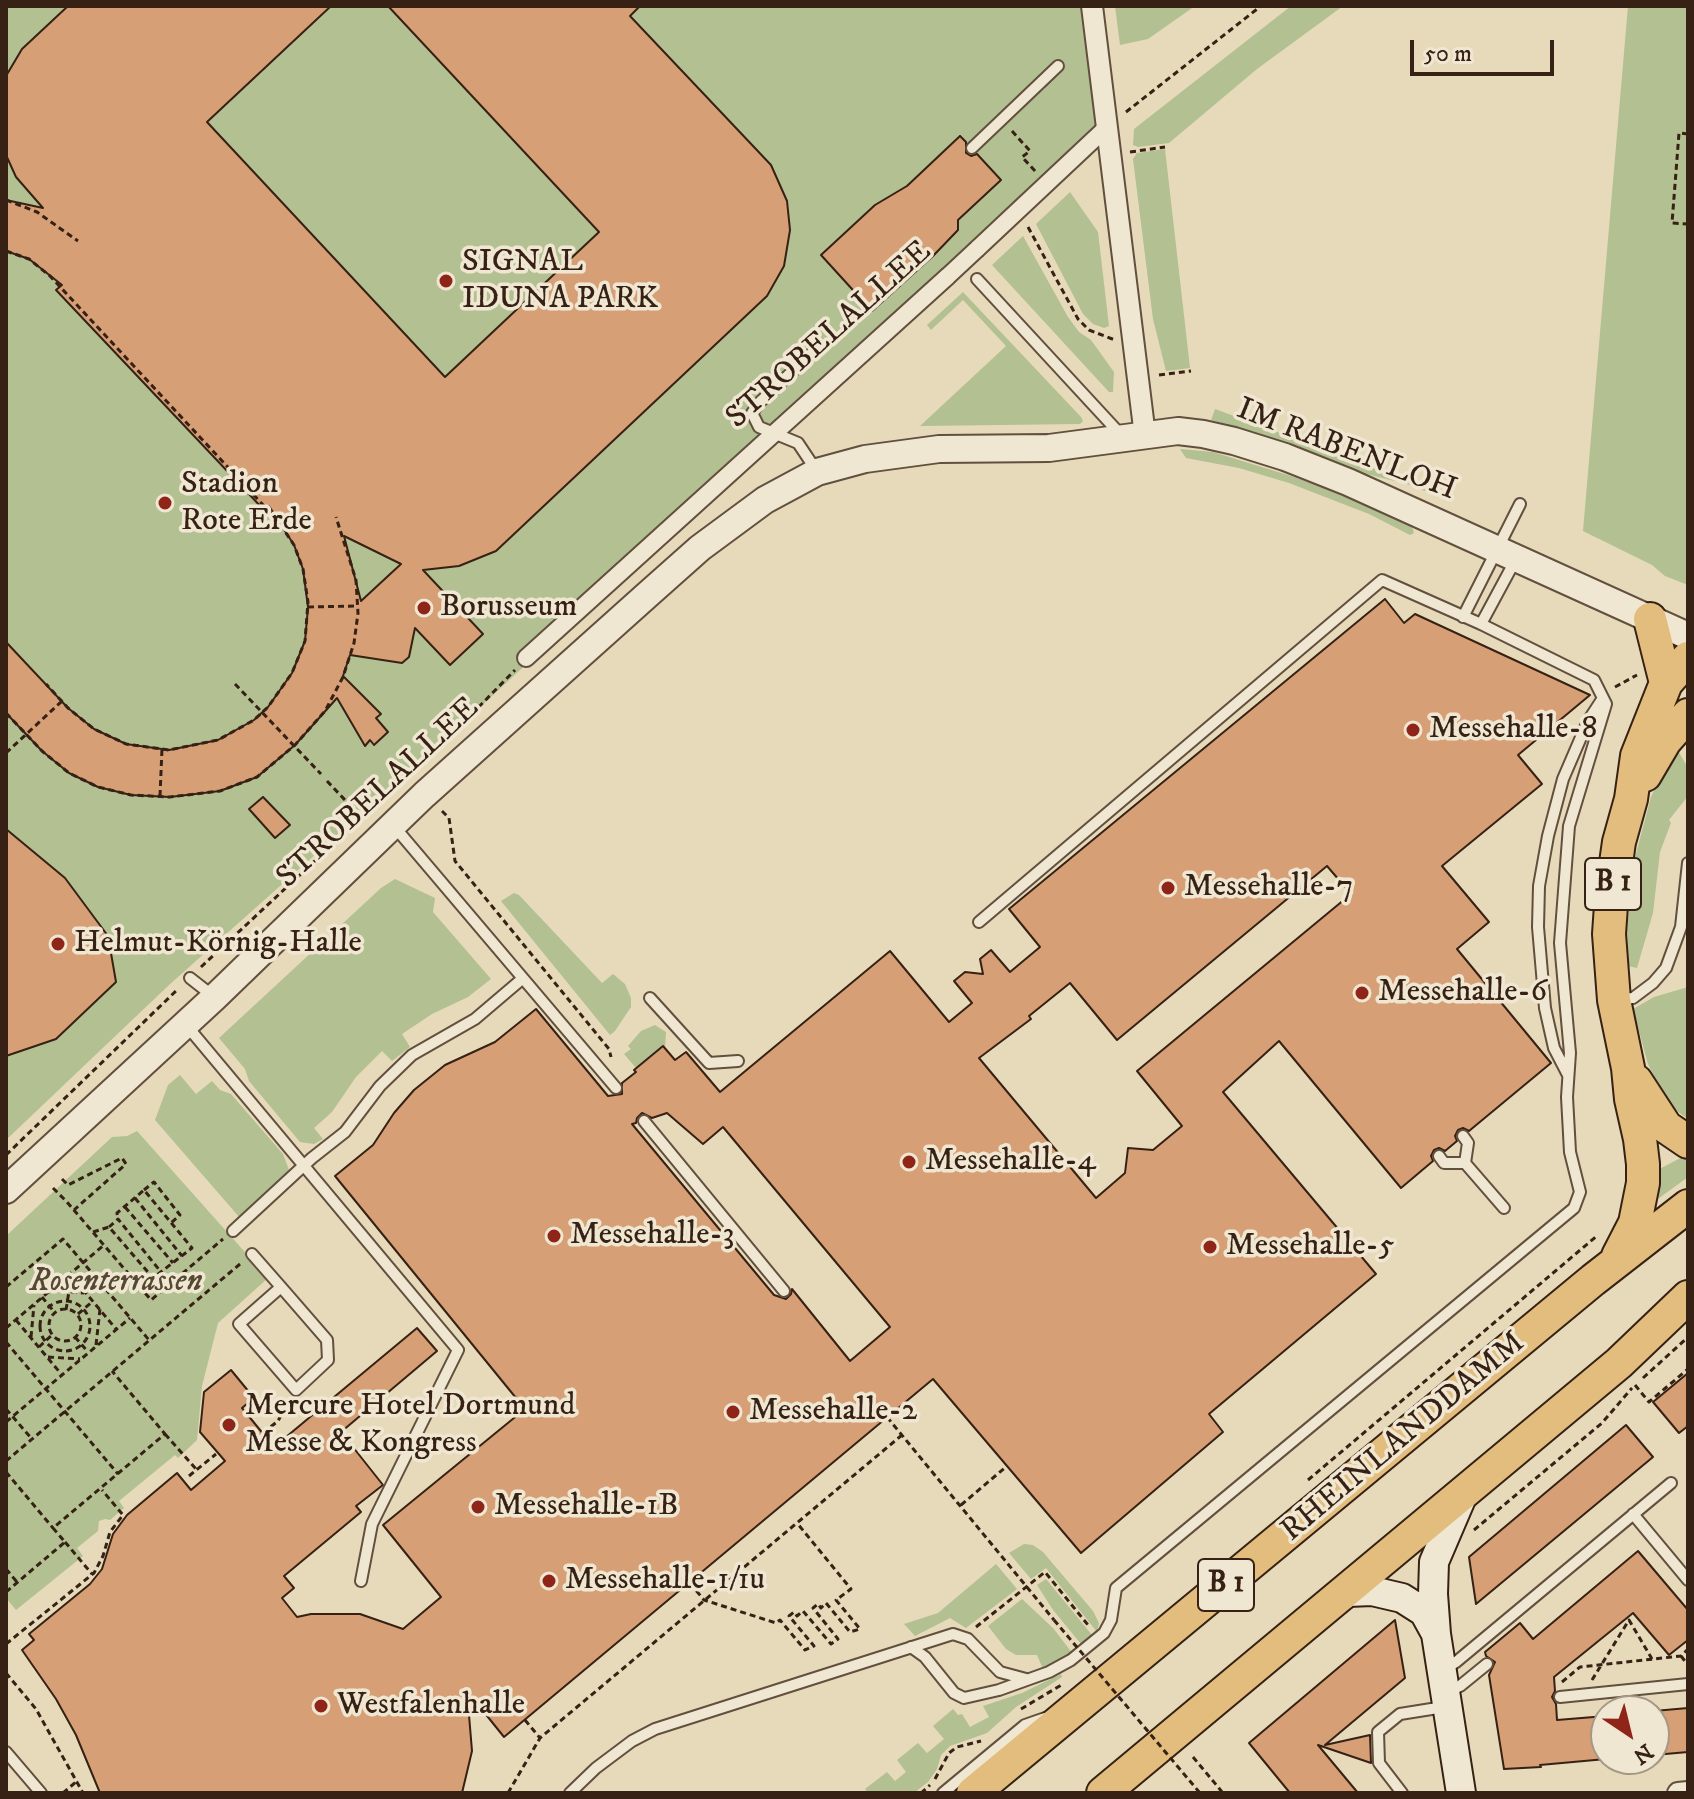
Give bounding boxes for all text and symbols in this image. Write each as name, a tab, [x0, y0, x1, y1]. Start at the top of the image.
scale bar	[1414, 24, 1558, 74]
text: 50 m	[1424, 39, 1472, 69]
street label: STROBELALLEE	[720, 234, 940, 438]
place label: SIGNAL IDUNA PARK	[462, 244, 658, 319]
marker: SIGNAL IDUNA PARK	[437, 272, 455, 290]
street label: IM RABENLOH	[1231, 391, 1461, 511]
place label: Stadion Rote Erde	[181, 466, 312, 541]
marker: Stadion Rote Erde	[156, 494, 174, 512]
place label: Borusseum	[440, 589, 577, 627]
marker: Borusseum	[415, 599, 433, 617]
street label: STROBELALLEE	[270, 690, 488, 898]
place label: Messehalle-8	[1429, 711, 1597, 749]
marker: Messehalle-8	[1404, 721, 1422, 739]
road number: B 1	[1585, 858, 1641, 910]
place label: Messehalle-7	[1184, 869, 1353, 907]
marker: Messehalle-7	[1159, 879, 1177, 897]
place label: Helmut-Körnig-Halle	[74, 925, 362, 963]
marker: Helmut-Körnig-Halle	[49, 935, 67, 953]
place label: Messehalle-6	[1378, 974, 1547, 1012]
marker: Messehalle-6	[1353, 984, 1371, 1002]
place label: Messehalle-4	[925, 1143, 1096, 1181]
marker: Messehalle-4	[900, 1153, 918, 1171]
place label: Messehalle-3	[570, 1217, 734, 1255]
marker: Messehalle-3	[545, 1227, 563, 1245]
place label: Messehalle-5	[1226, 1228, 1394, 1266]
marker: Messehalle-5	[1201, 1238, 1219, 1256]
park label: Rosenterrassen	[30, 1264, 202, 1302]
street label: RHEINLANDDAMM	[1274, 1325, 1534, 1551]
place label: Mercure Hotel Dortmund Messe & Kongress	[245, 1388, 575, 1463]
place label: Messehalle-2	[749, 1393, 917, 1431]
marker: Messehalle-2	[724, 1403, 742, 1421]
marker: Mercure Hotel Dortmund Messe & Kongress	[220, 1416, 238, 1434]
place label: Messehalle-1B	[494, 1488, 678, 1526]
marker: Messehalle-1B	[469, 1498, 487, 1516]
road number: B 1	[1198, 1559, 1254, 1611]
place label: Messehalle-1/1u	[565, 1562, 765, 1600]
marker: Messehalle-1/1u	[540, 1572, 558, 1590]
place label: Westfalenhalle	[337, 1687, 525, 1725]
north arrow	[1590, 1695, 1670, 1775]
marker: Westfalenhalle	[312, 1697, 330, 1715]
text: N	[1628, 1737, 1658, 1770]

